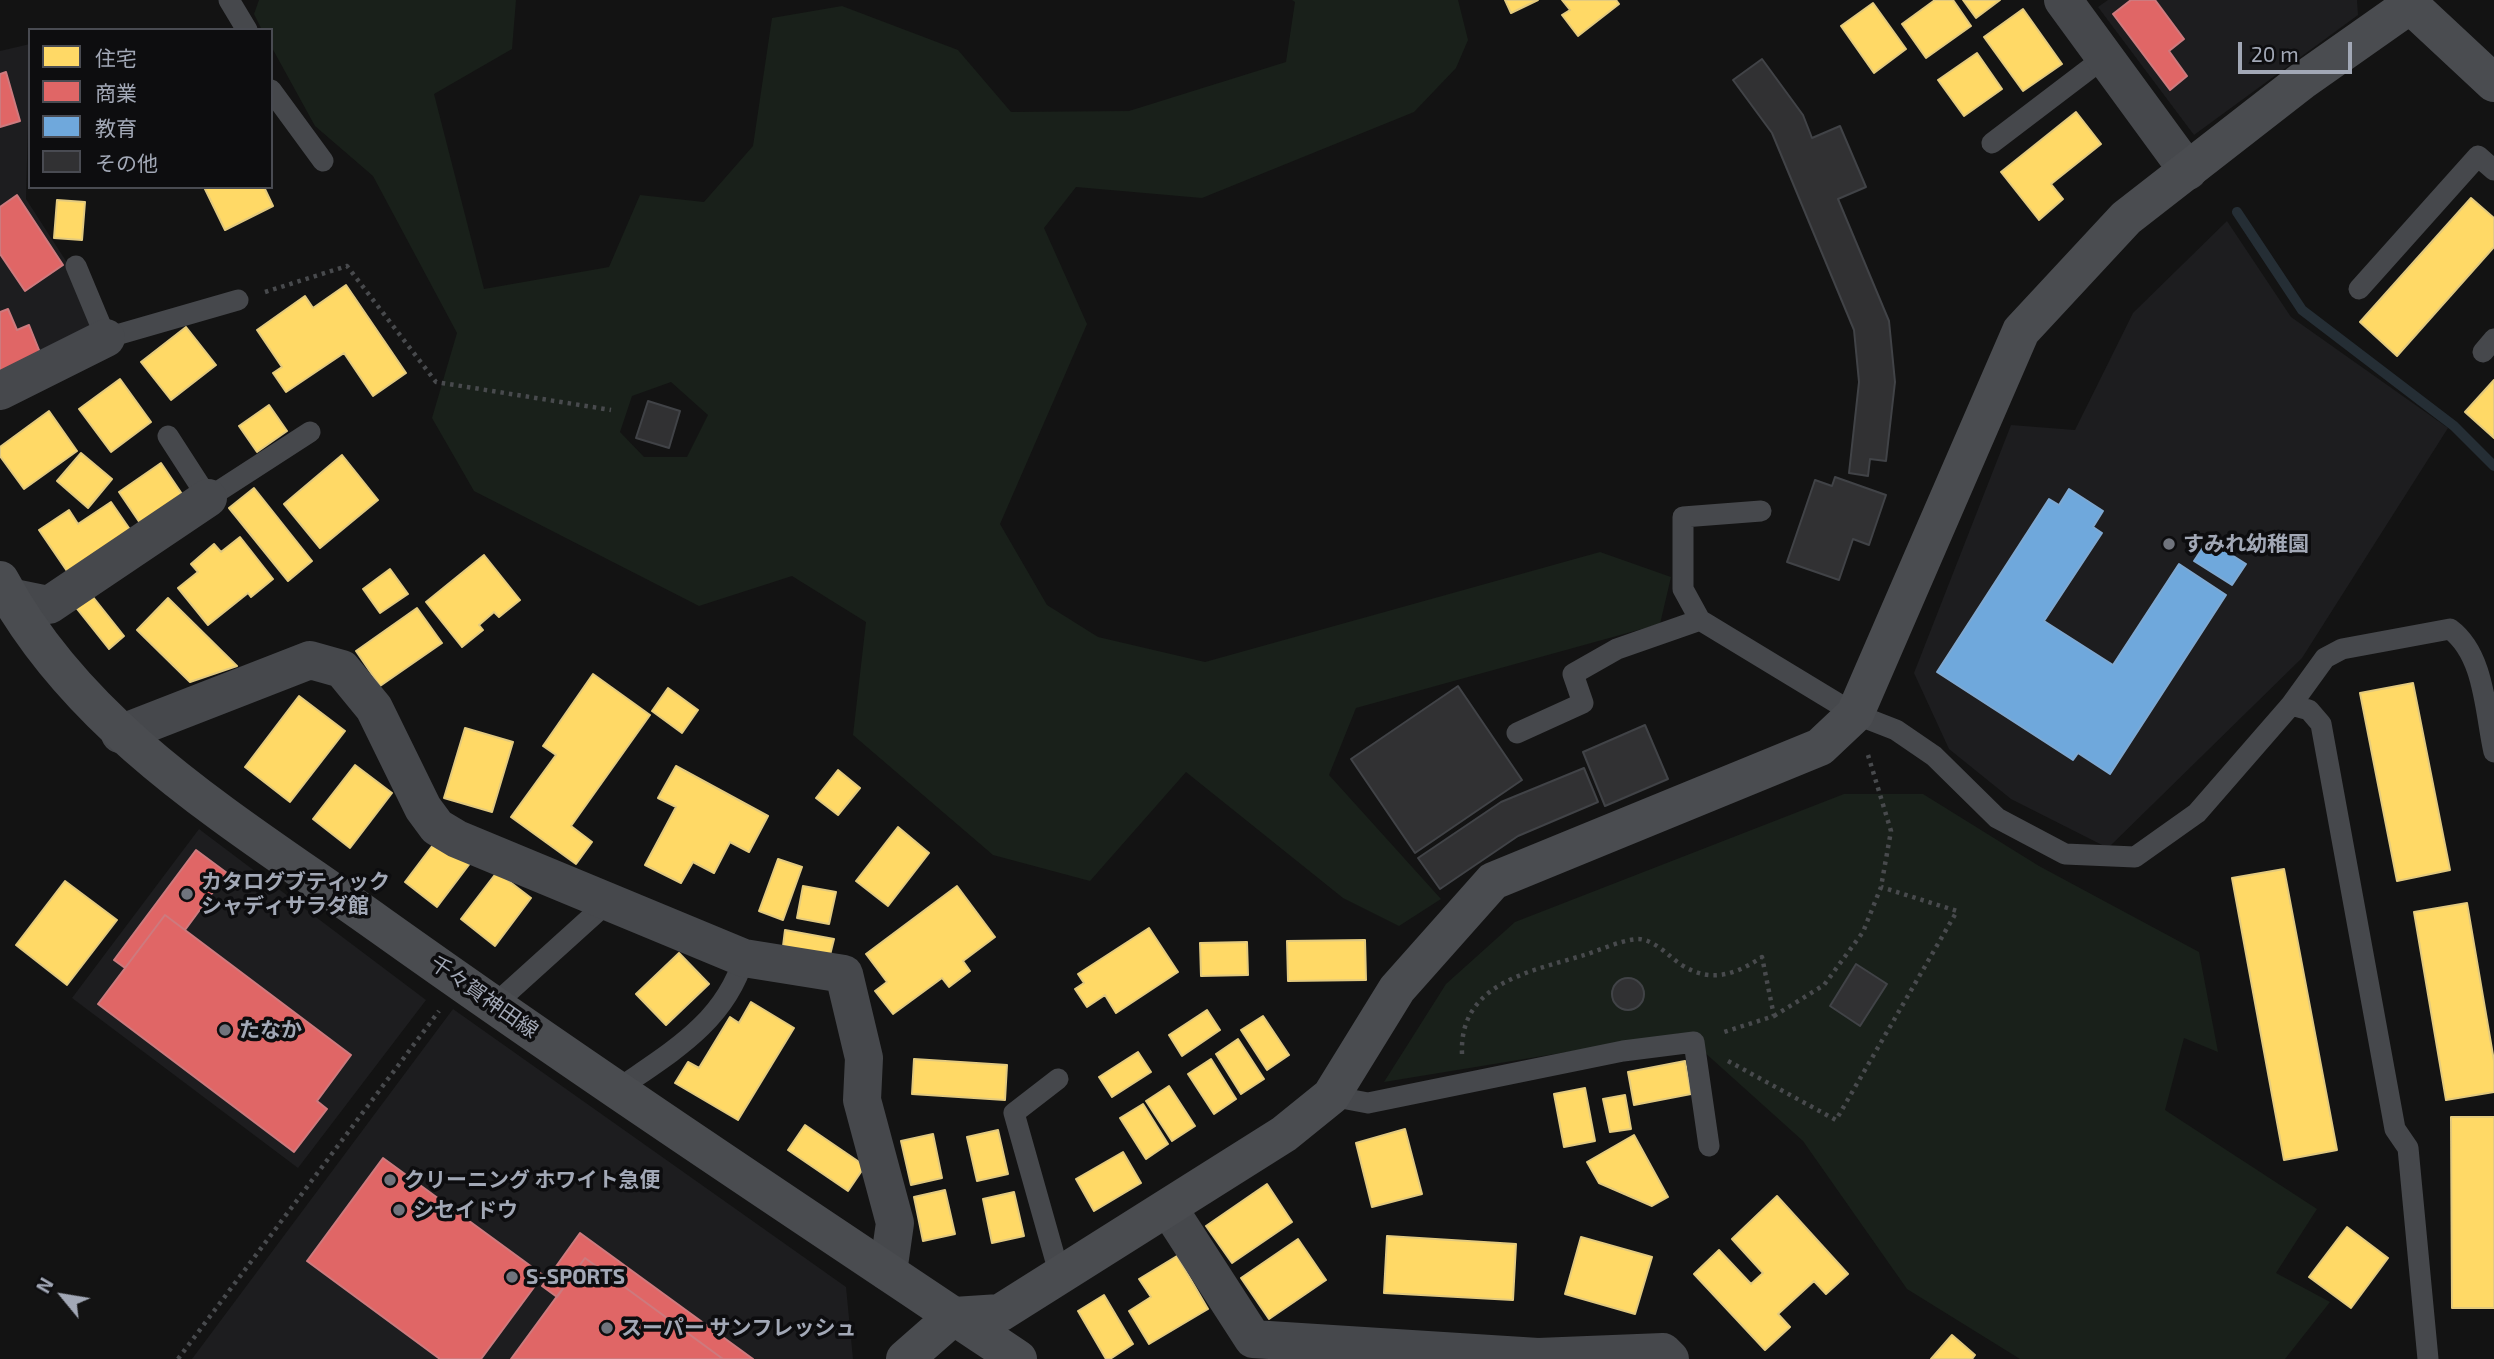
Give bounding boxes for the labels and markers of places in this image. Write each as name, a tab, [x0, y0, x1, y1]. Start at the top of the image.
place label: すみれ幼稚園	[2183, 531, 2309, 557]
marker: すみれ幼稚園	[2161, 536, 2177, 552]
place label: カタログブティック シャディサラダ館	[201, 869, 390, 919]
marker: カタログブティック シャディサラダ館	[179, 886, 195, 902]
place label: たなか	[239, 1017, 302, 1043]
marker: たなか	[217, 1022, 233, 1038]
place label: クリーニング ホワイト急便	[404, 1167, 661, 1193]
marker: クリーニング ホワイト急便	[382, 1172, 398, 1188]
place label: シセイドウ	[413, 1197, 518, 1223]
marker: シセイドウ	[391, 1202, 407, 1218]
place label: S-SPORTS	[526, 1264, 625, 1290]
marker: S-SPORTS	[504, 1269, 520, 1285]
place label: スーパー サンフレッシュ	[621, 1315, 857, 1341]
marker: スーパー サンフレッシュ	[599, 1320, 615, 1336]

